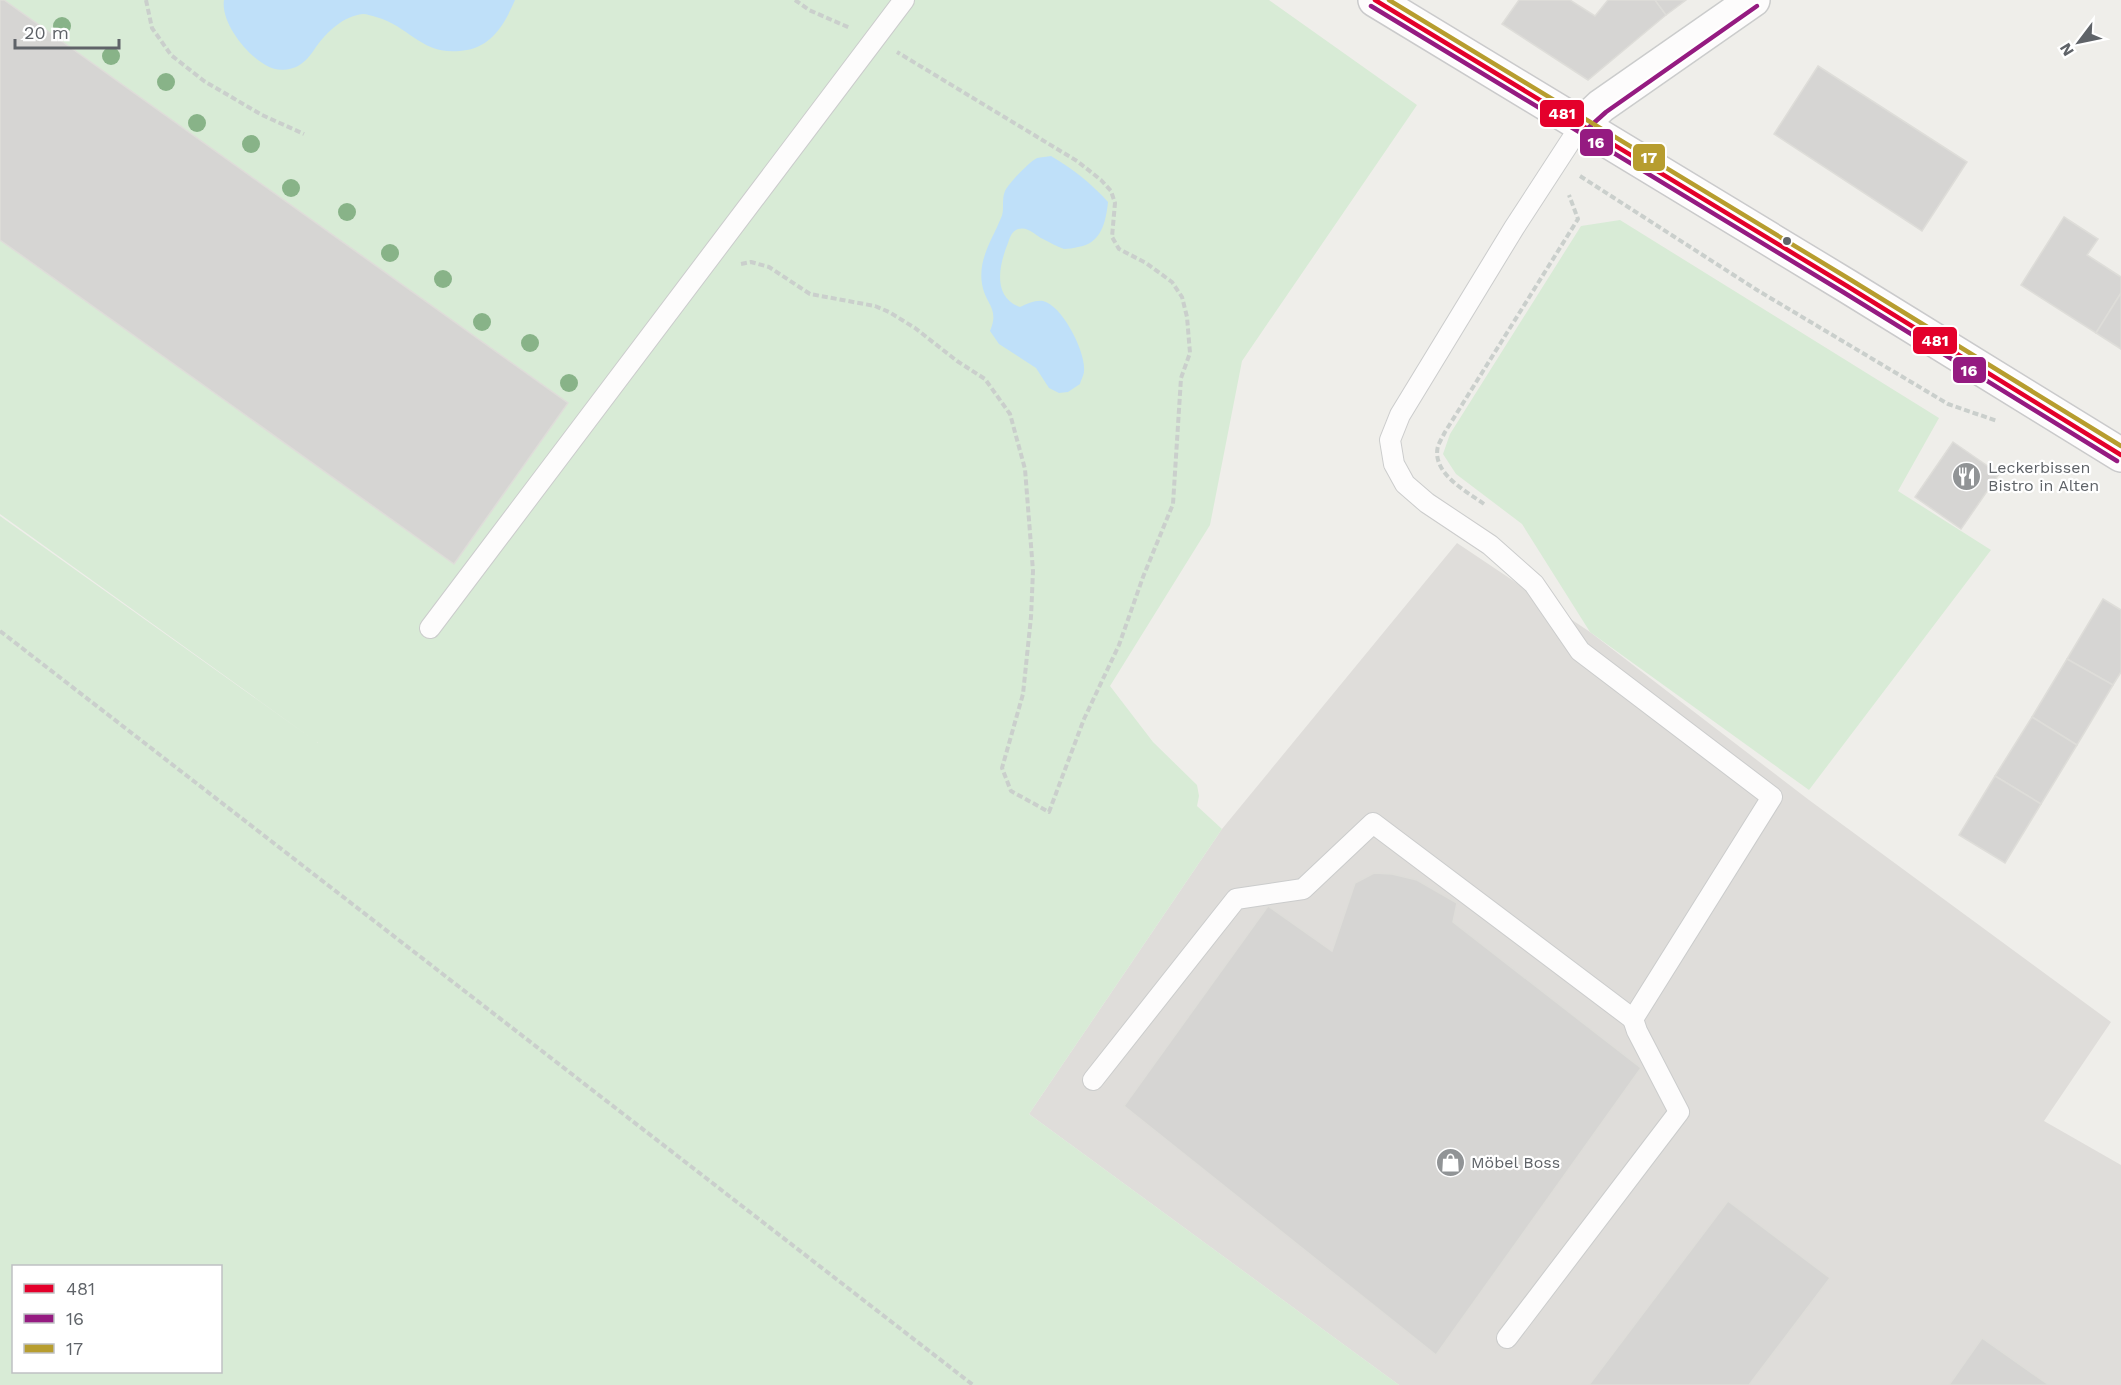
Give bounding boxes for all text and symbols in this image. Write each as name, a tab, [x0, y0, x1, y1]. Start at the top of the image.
scale bar	[15, 12, 118, 50]
north arrow	[2049, 12, 2109, 72]
text: 20 m	[24, 22, 69, 43]
text: N	[2056, 40, 2078, 60]
line badge: 481	[1539, 99, 1585, 128]
text: 481	[1548, 104, 1576, 123]
line badge: 16	[1579, 128, 1614, 157]
text: 16	[1588, 133, 1605, 152]
line badge: 17	[1632, 143, 1666, 172]
text: 17	[1641, 148, 1658, 167]
unlabelled marker	[1781, 235, 1793, 247]
line badge: 481	[1912, 326, 1958, 355]
text: 481	[1921, 331, 1949, 350]
line badge: 16	[1952, 356, 1987, 384]
text: 16	[1961, 361, 1978, 380]
place label: Leckerbissen Bistro in Alten	[1988, 458, 2099, 495]
restaurant icon: Leckerbissen Bistro in Alten	[1951, 460, 1983, 492]
shop icon: Möbel Boss	[1434, 1146, 1466, 1178]
place label: Möbel Boss	[1471, 1153, 1560, 1172]
legend	[12, 1265, 222, 1373]
text: 481	[66, 1278, 95, 1299]
text: 16	[66, 1308, 84, 1329]
text: 17	[66, 1338, 83, 1359]

